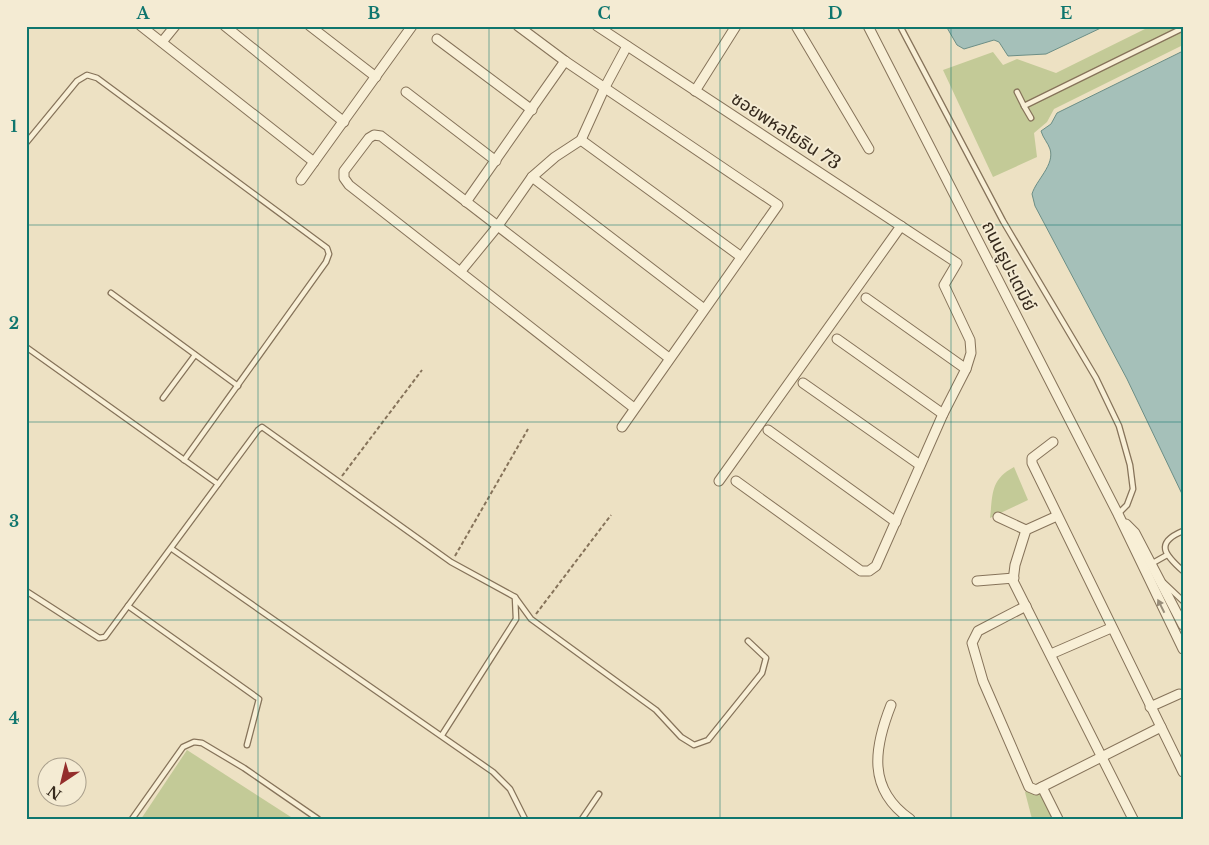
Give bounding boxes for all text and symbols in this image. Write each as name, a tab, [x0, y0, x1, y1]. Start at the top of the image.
text: A	[136, 3, 151, 23]
text: B	[368, 3, 381, 23]
text: C	[597, 3, 611, 23]
text: D	[828, 3, 842, 23]
text: E	[1060, 3, 1072, 23]
street label: ซอยพหลโยธิน 73	[727, 87, 845, 175]
text: 1	[11, 116, 18, 136]
street label: ถนนธูปะเตมีย์	[976, 217, 1041, 315]
text: 2	[9, 313, 19, 333]
text: 3	[9, 511, 19, 531]
one-way arrow	[1157, 598, 1165, 613]
text: 4	[9, 708, 19, 728]
north arrow	[38, 758, 88, 808]
text: N	[44, 781, 65, 804]

